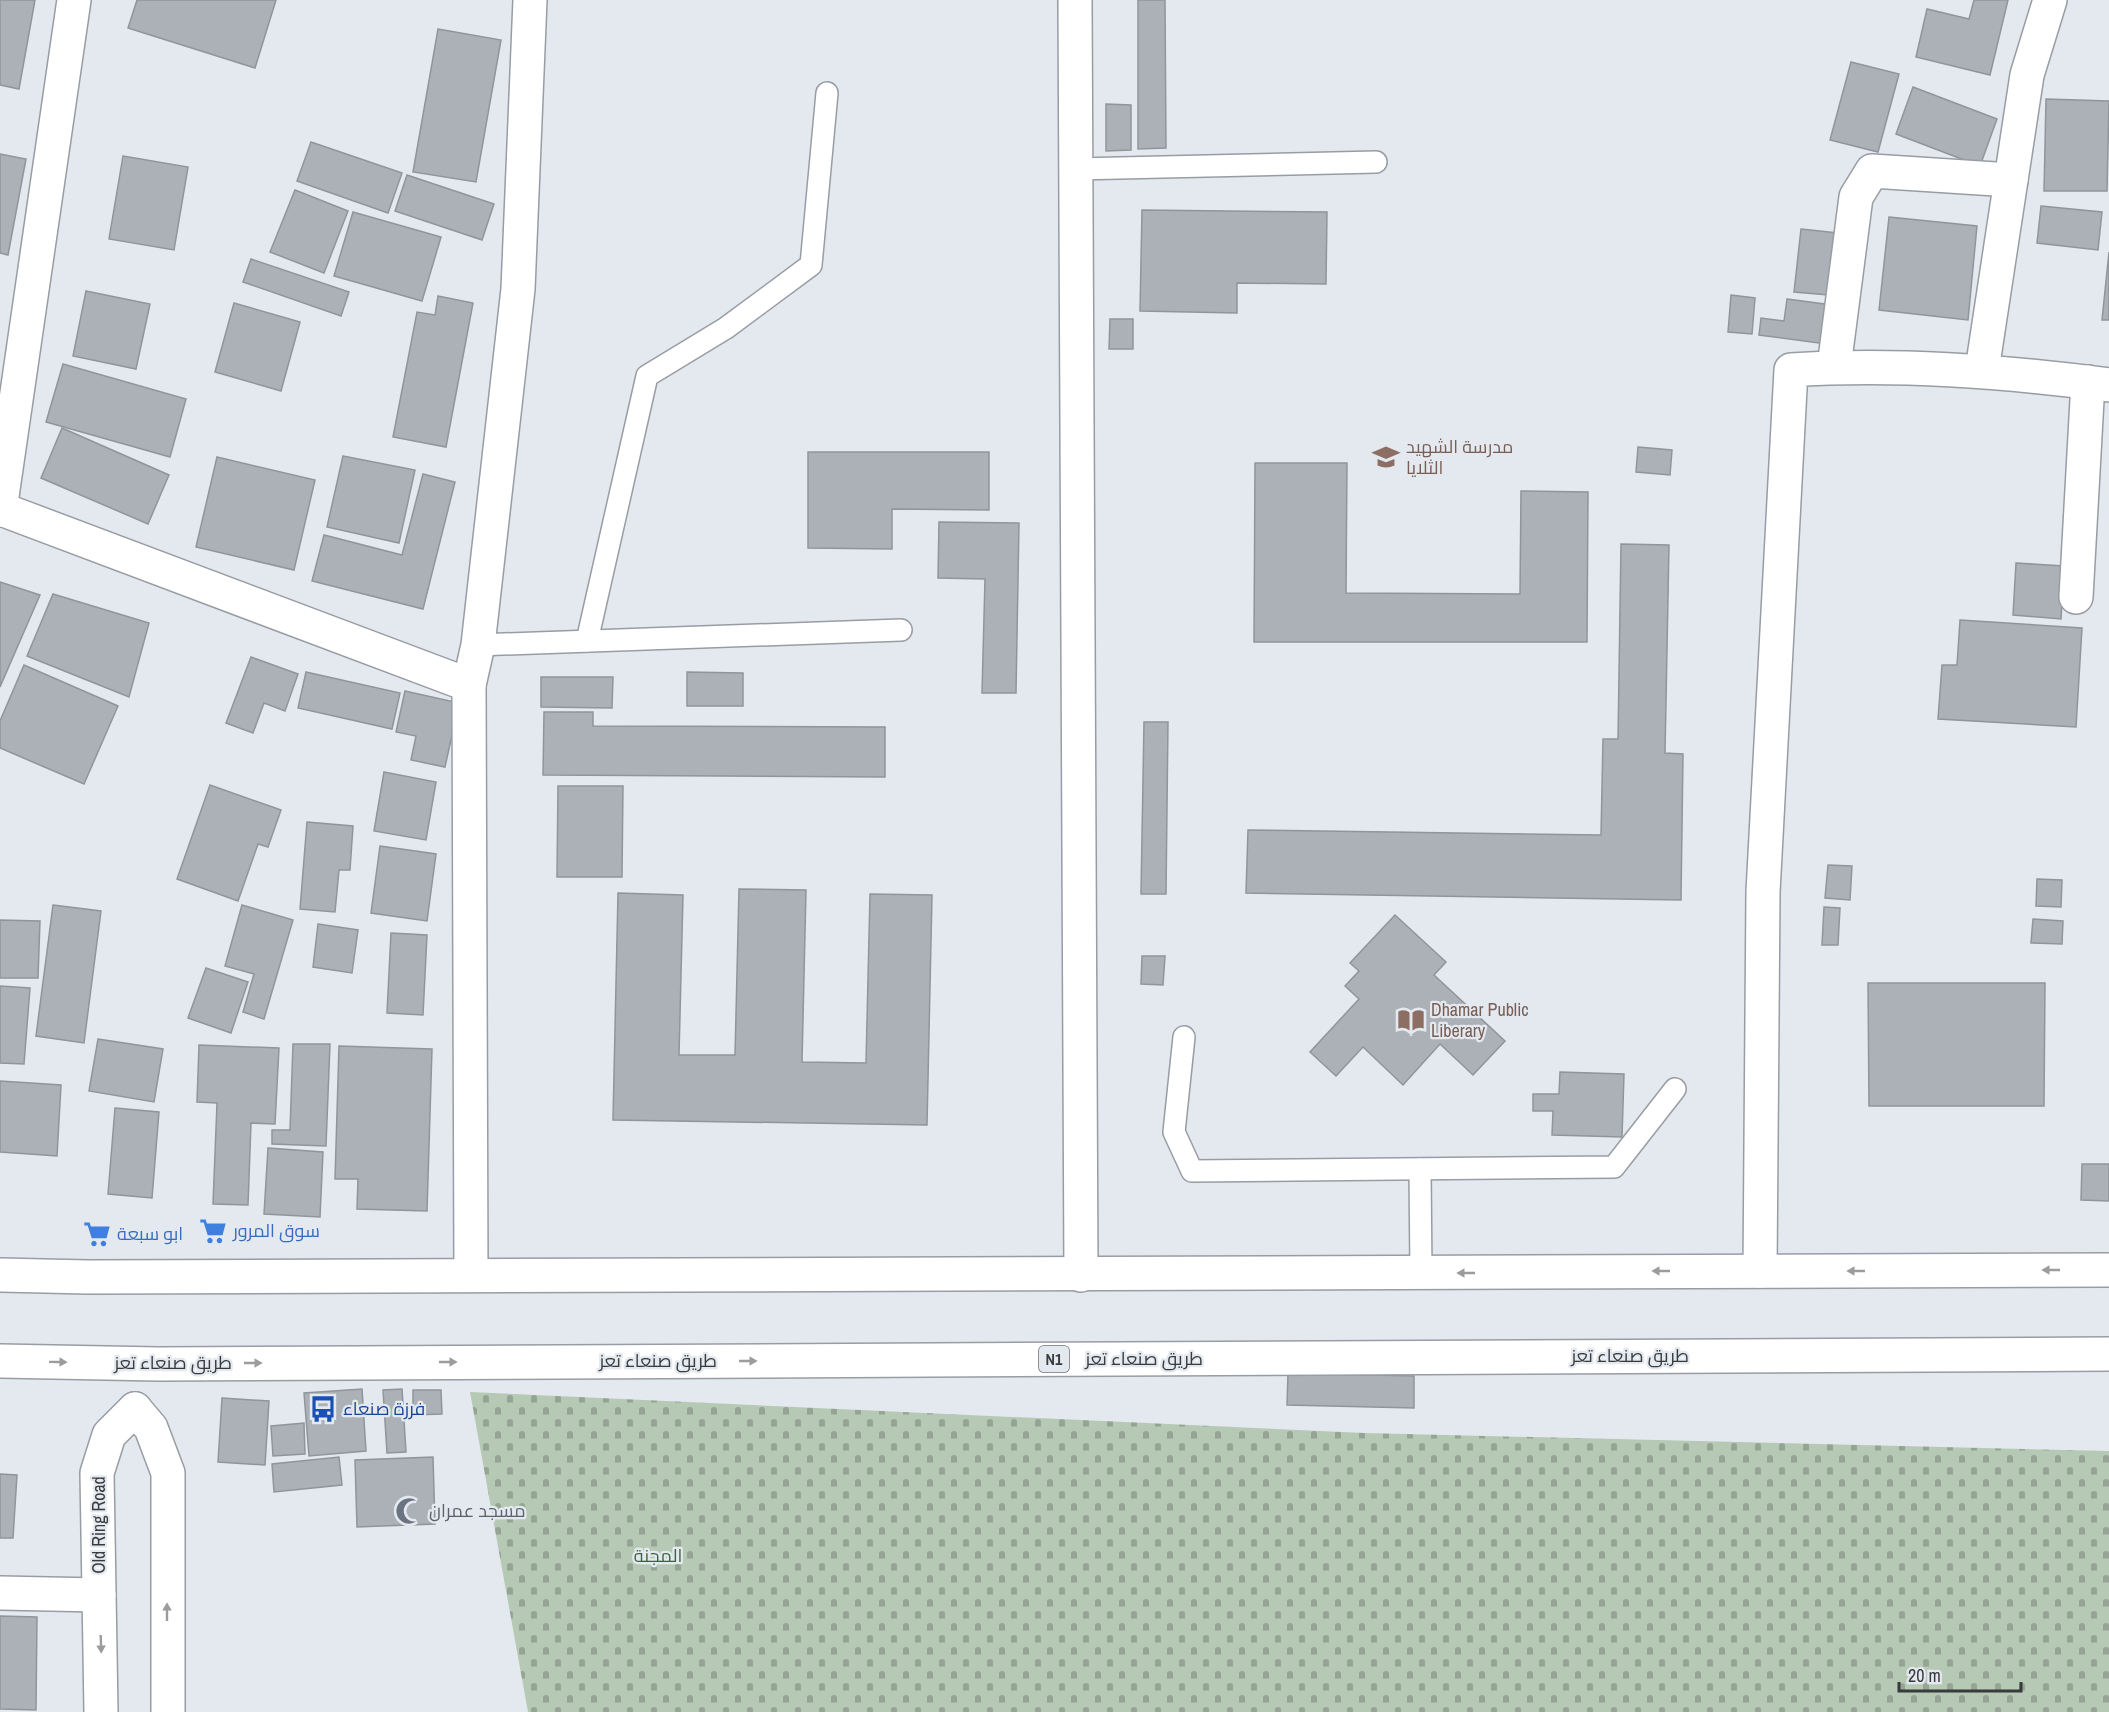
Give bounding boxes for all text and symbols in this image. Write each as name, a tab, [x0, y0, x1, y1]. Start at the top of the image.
place label: مدرسة الشهيد الثلايا	[1406, 434, 1513, 480]
school or university icon: مدرسة الشهيد الثلايا	[1371, 442, 1401, 472]
place label: Dhamar Public Liberary	[1431, 997, 1529, 1043]
library icon: Dhamar Public Liberary	[1396, 1005, 1426, 1035]
supermarket icon: سوق المرور	[198, 1216, 228, 1246]
place label: سوق المرور	[232, 1218, 320, 1243]
supermarket icon: ابو سبعة	[82, 1219, 112, 1249]
place label: ابو سبعة	[117, 1221, 183, 1246]
one-way arrow	[2041, 1265, 2060, 1275]
one-way arrow	[1651, 1266, 1670, 1276]
one-way arrow	[1846, 1266, 1865, 1276]
one-way arrow	[1456, 1268, 1475, 1278]
street label: طريق صنعاء تعز	[1570, 1343, 1689, 1368]
road number: N1	[1039, 1346, 1069, 1372]
street label: طريق صنعاء تعز	[1084, 1346, 1203, 1371]
street label: طريق صنعاء تعز	[598, 1348, 717, 1373]
street label: طريق صنعاء تعز	[113, 1350, 232, 1375]
one-way arrow	[739, 1356, 758, 1366]
one-way arrow	[49, 1357, 68, 1367]
one-way arrow	[439, 1357, 458, 1367]
one-way arrow	[244, 1358, 263, 1368]
bus stop icon: فرزة صنعاء	[308, 1394, 338, 1424]
place label: فرزة صنعاء	[343, 1396, 425, 1421]
street label: Old Ring Road	[86, 1476, 111, 1574]
mosque icon: مسجد عمران	[394, 1496, 424, 1526]
place label: مسجد عمران	[429, 1498, 526, 1523]
park label: المجنة	[634, 1543, 682, 1568]
one-way arrow	[162, 1602, 172, 1621]
one-way arrow	[96, 1635, 106, 1654]
scale bar	[1899, 1655, 2020, 1693]
text: 20 m	[1908, 1663, 1941, 1688]

